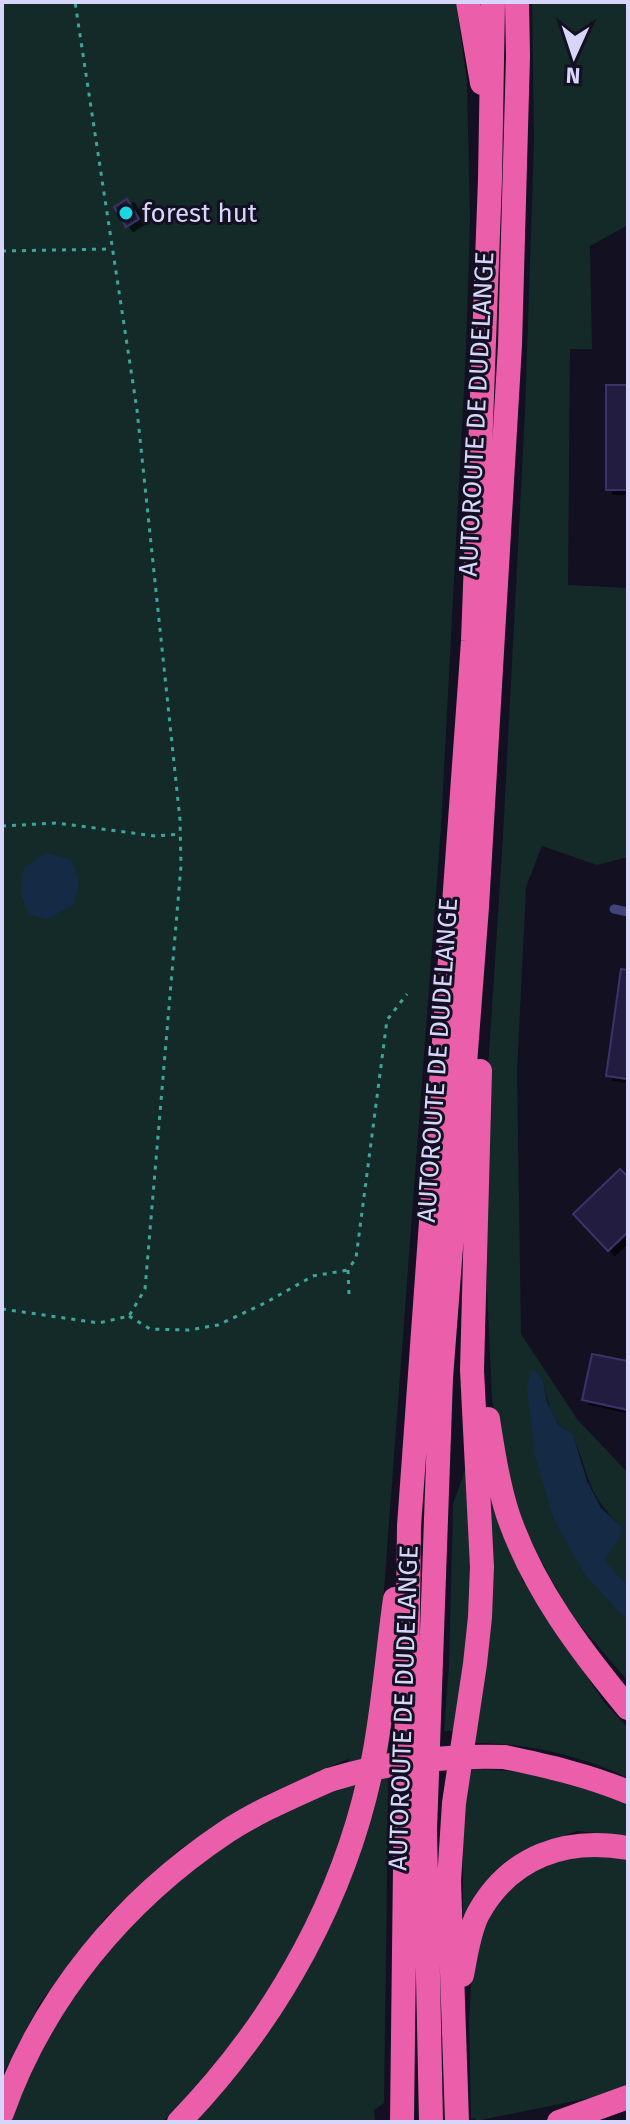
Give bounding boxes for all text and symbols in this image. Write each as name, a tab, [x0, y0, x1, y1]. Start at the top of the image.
north arrow	[534, 16, 614, 96]
text: N	[565, 62, 581, 89]
place label: forest hut	[142, 198, 258, 229]
marker: forest hut	[117, 204, 135, 222]
street label: AUTOROUTE DE DUDELANGE	[453, 251, 500, 577]
street label: AUTOROUTE DE DUDELANGE	[411, 897, 464, 1223]
street label: AUTOROUTE DE DUDELANGE	[382, 1545, 425, 1871]

